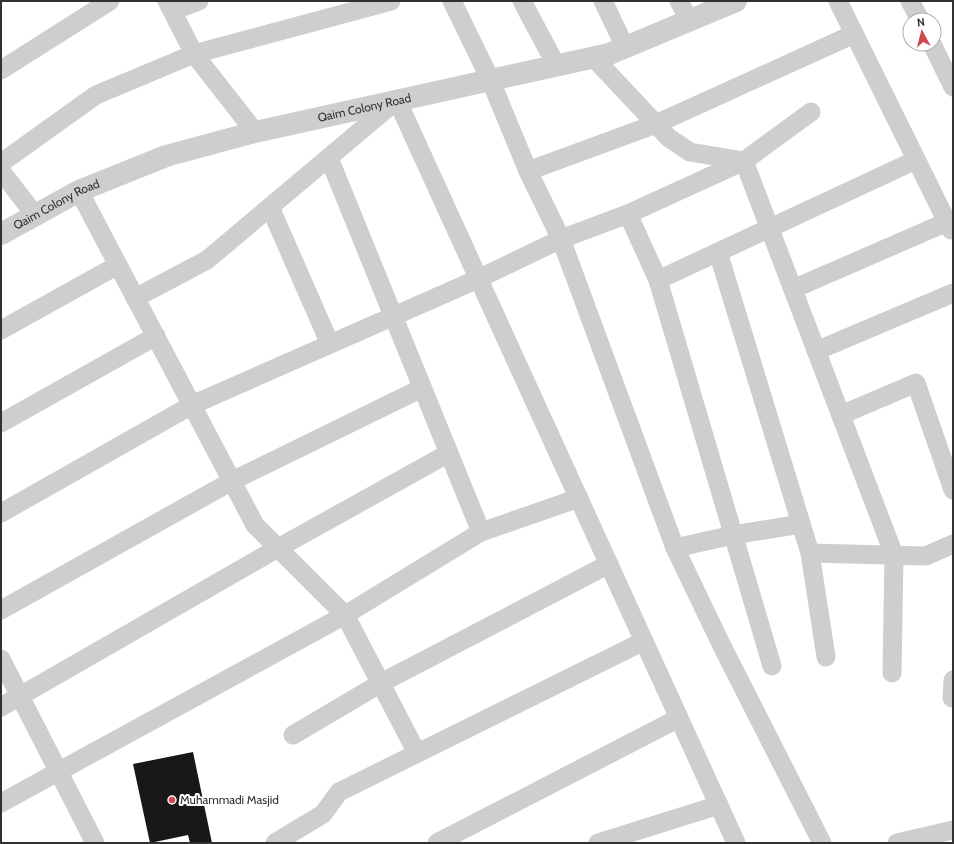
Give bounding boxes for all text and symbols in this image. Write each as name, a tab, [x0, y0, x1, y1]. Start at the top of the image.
north arrow	[902, 12, 942, 52]
text: N	[916, 15, 925, 29]
street label: Qaim Colony Road	[316, 90, 412, 125]
street label: Qaim Colony Road	[11, 176, 102, 233]
place label: Muhammadi Masjid	[180, 792, 279, 807]
marker: Muhammadi Masjid	[167, 795, 177, 805]

